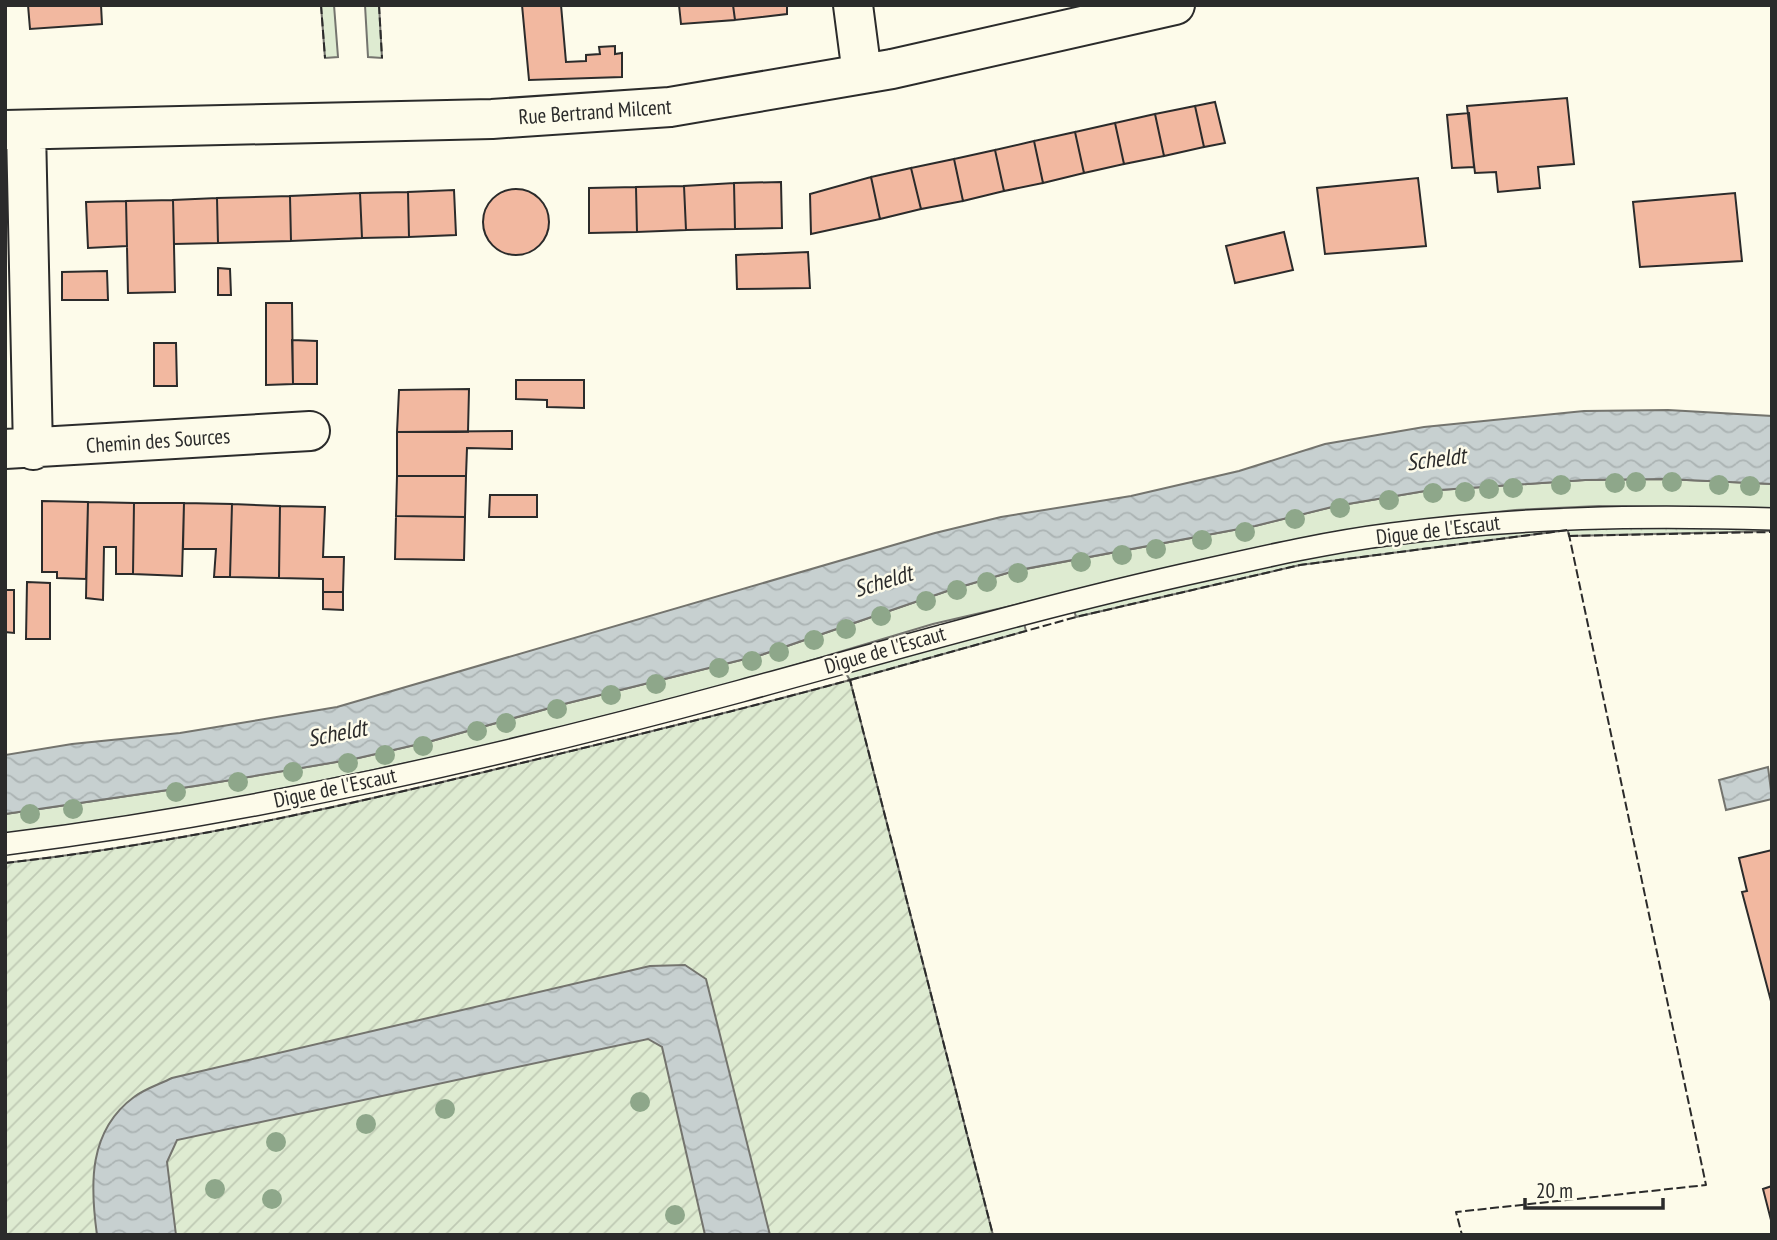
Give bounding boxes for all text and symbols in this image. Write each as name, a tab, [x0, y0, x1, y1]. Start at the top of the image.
street label: Rue Bertrand Milcent	[517, 93, 673, 130]
street label: Chemin des Sources	[85, 422, 231, 459]
water label: Scheldt	[1405, 440, 1470, 477]
street label: Digue de l'Escaut	[1374, 508, 1502, 551]
water label: Scheldt	[850, 557, 918, 603]
street label: Digue de l'Escaut	[821, 619, 949, 680]
water label: Scheldt	[305, 712, 371, 752]
street label: Digue de l'Escaut	[271, 761, 399, 814]
scale bar	[1525, 1166, 1663, 1210]
text: 20 m	[1536, 1177, 1573, 1204]

